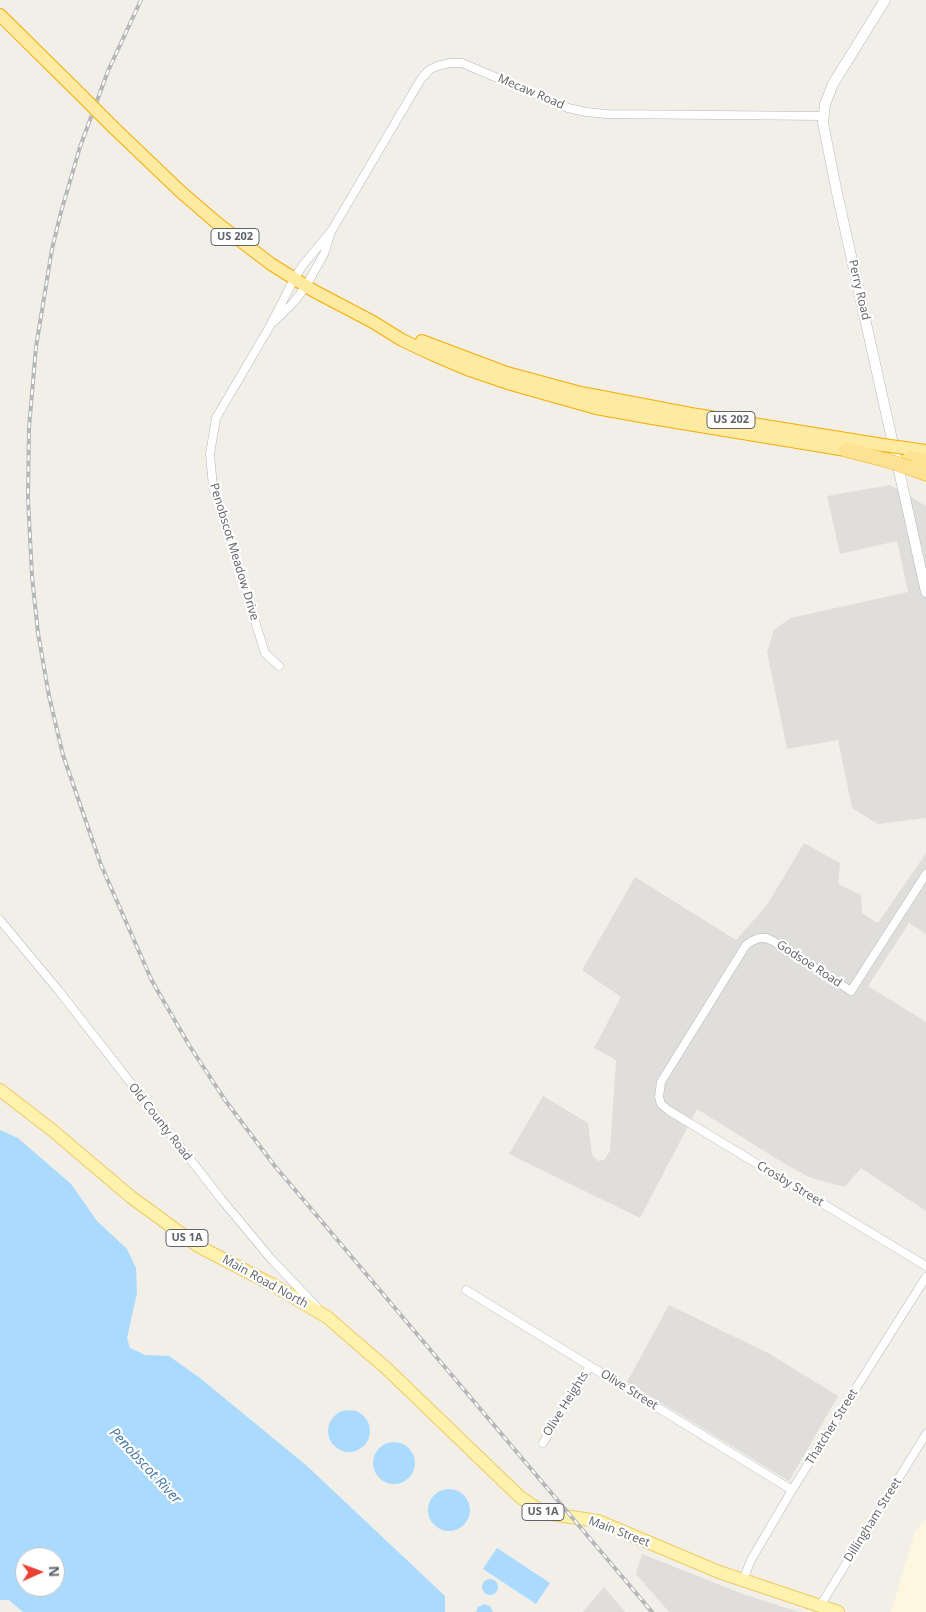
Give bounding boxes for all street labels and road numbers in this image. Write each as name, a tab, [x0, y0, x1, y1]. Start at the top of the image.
street label: Mecaw Road	[496, 72, 566, 112]
road number: US 202	[211, 228, 259, 246]
street label: Perry Road	[845, 258, 873, 322]
road number: US 202	[707, 412, 755, 428]
street label: Penobscot Meadow Drive	[206, 482, 262, 622]
street label: Godsoe Road	[774, 938, 844, 990]
street label: Old County Road	[125, 1080, 195, 1164]
street label: Crosby Street	[754, 1158, 826, 1210]
road number: US 1A	[166, 1230, 208, 1246]
street label: Main Road North	[220, 1253, 310, 1311]
street label: Olive Street	[598, 1367, 660, 1413]
street label: Olive Heights	[540, 1369, 592, 1439]
street label: Thatcher Street	[803, 1387, 861, 1467]
street label: Dillingham Street	[841, 1475, 905, 1565]
road number: US 1A	[522, 1504, 564, 1520]
street label: Main Street	[586, 1514, 652, 1550]

